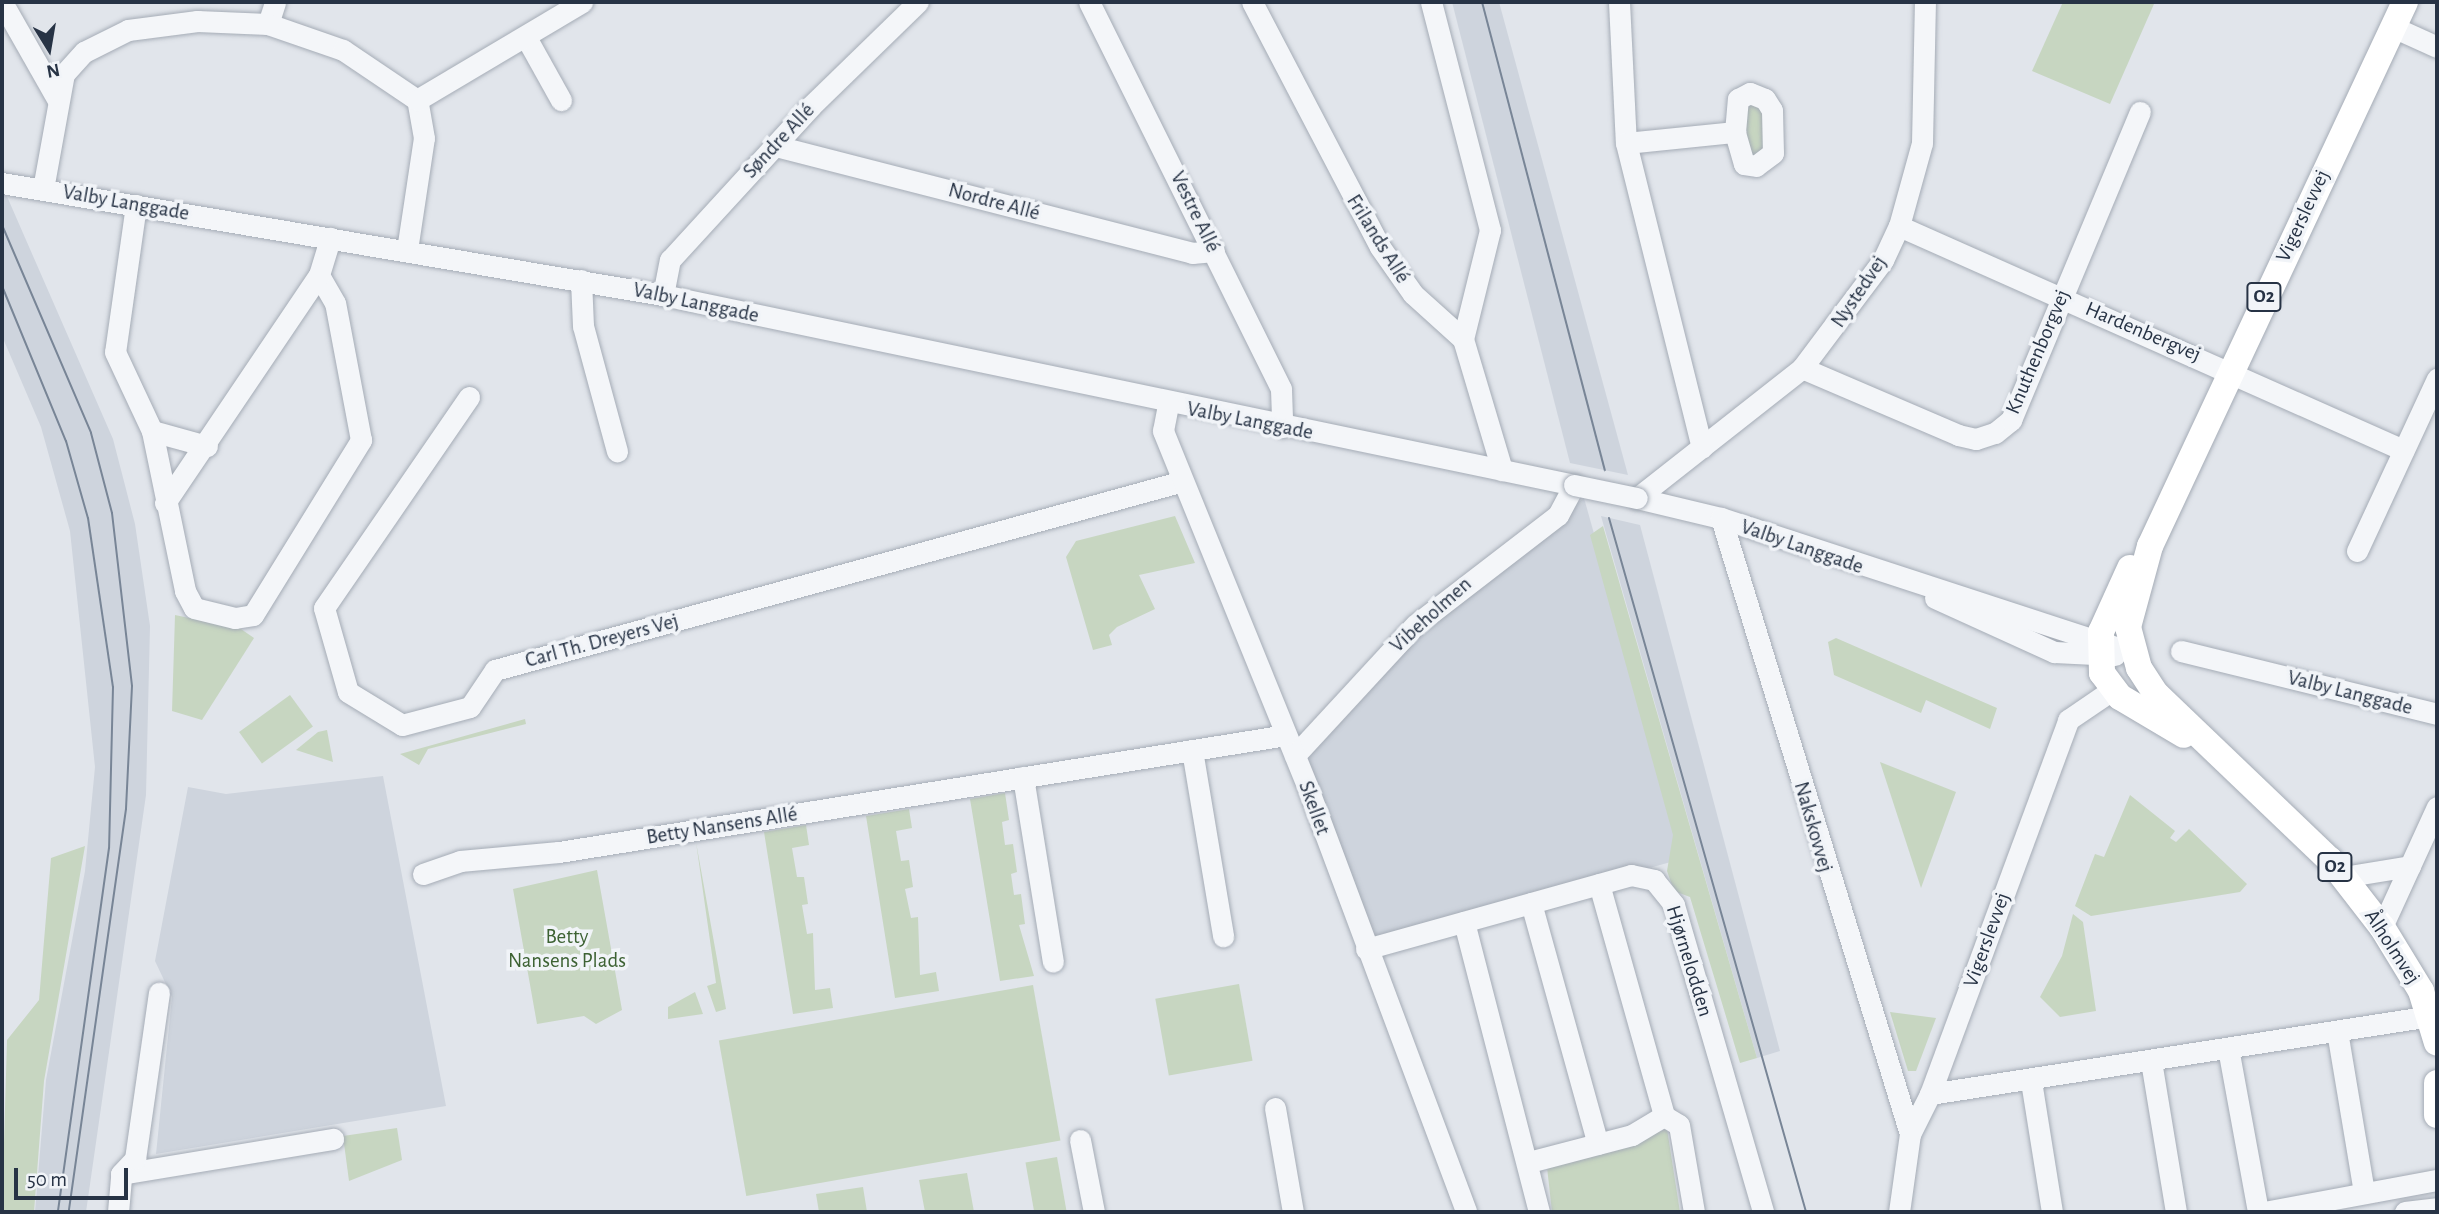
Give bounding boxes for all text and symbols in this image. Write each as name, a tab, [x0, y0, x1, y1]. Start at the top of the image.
north arrow	[14, 14, 84, 84]
text: N	[45, 60, 61, 81]
street label: Søndre Allé	[738, 98, 820, 184]
street label: Vigerslevvej	[2271, 166, 2335, 266]
street label: Vestre Allé	[1165, 167, 1225, 257]
street label: Nordre Allé	[945, 178, 1043, 226]
street label: Valby Langgade	[61, 179, 191, 227]
street label: Frilands Allé	[1341, 190, 1415, 288]
street label: Nystedvej	[1826, 251, 1892, 333]
street label: Valby Langgade	[631, 277, 761, 329]
road number: O2	[2245, 282, 2283, 312]
street label: Knuthenborgvej	[2000, 286, 2076, 418]
street label: Hardenbergvej	[2082, 296, 2204, 368]
street label: Valby Langgade	[1185, 396, 1315, 446]
street label: Valby Langgade	[1737, 514, 1867, 580]
street label: Vibeholmen	[1385, 572, 1477, 658]
street label: Carl Th. Dreyers Vej	[523, 608, 681, 674]
street label: Valby Langgade	[2285, 665, 2415, 721]
street label: Skellet	[1293, 778, 1335, 838]
street label: Nakskovvej	[1788, 779, 1838, 875]
street label: Betty Nansens Allé	[645, 802, 799, 850]
road number: O2	[2316, 852, 2354, 882]
street label: Vigerslevvej	[1958, 889, 2016, 991]
street label: Hjørnelodden	[1660, 902, 1718, 1020]
street label: Ålholmvej	[2359, 905, 2425, 989]
park label: Betty Nansens Plads	[508, 924, 626, 974]
scale bar	[18, 1154, 131, 1198]
text: 50 m	[27, 1169, 67, 1190]

